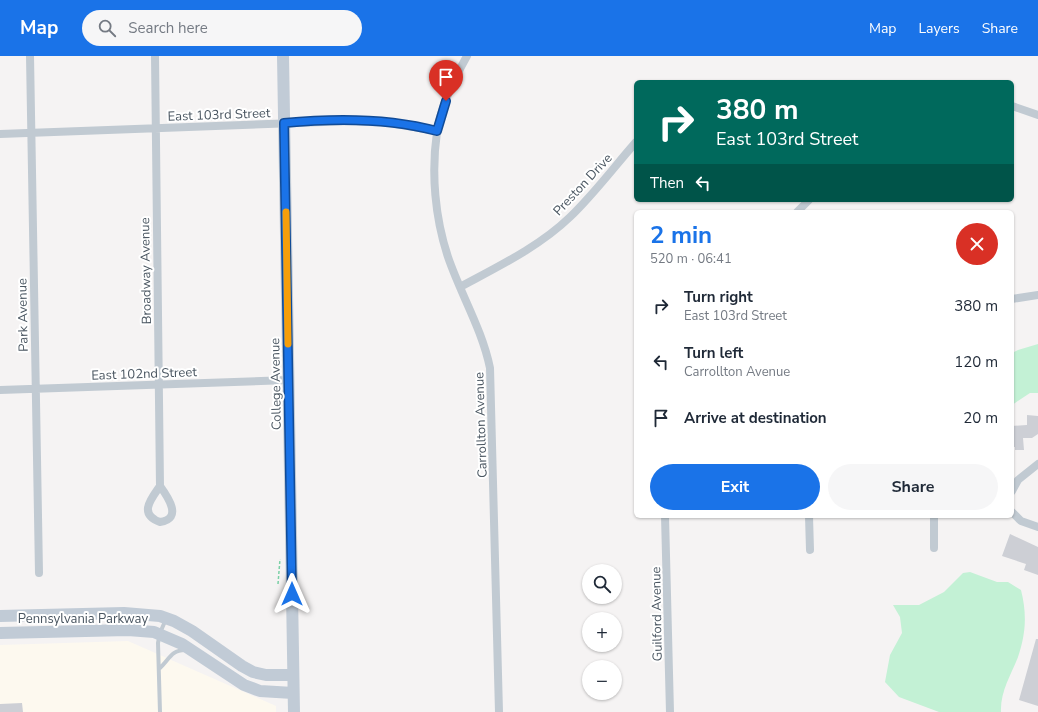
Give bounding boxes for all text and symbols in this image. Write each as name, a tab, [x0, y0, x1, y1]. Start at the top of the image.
search box	[82, 10, 362, 46]
text: Map	[20, 15, 58, 41]
icon: search	[96, 17, 118, 39]
text: Search here	[128, 18, 208, 38]
text: Map	[869, 19, 896, 38]
text: Layers	[918, 19, 960, 38]
text: Share	[982, 19, 1018, 38]
pin	[429, 60, 463, 101]
icon: arrive	[435, 66, 457, 88]
text: 380 m	[716, 91, 799, 129]
icon: right	[650, 96, 702, 148]
street label: East 103rd Street	[167, 104, 271, 126]
text: East 103rd Street	[716, 127, 858, 151]
street label: Preston Drive	[549, 150, 616, 220]
icon: left	[692, 172, 714, 194]
text: Then	[650, 173, 684, 193]
street label: Broadway Avenue	[136, 217, 156, 325]
text: 2 min	[650, 219, 712, 251]
button: close	[956, 223, 998, 265]
text: 520 m · 06:41	[650, 250, 732, 268]
street label: Park Avenue	[13, 278, 33, 352]
text: Turn right	[684, 287, 753, 307]
icon: right	[650, 295, 672, 317]
text: 380 m	[954, 296, 998, 316]
text: East 103rd Street	[684, 307, 787, 325]
street label: College Avenue	[266, 338, 286, 430]
text: Turn left	[684, 343, 743, 363]
icon: left	[650, 351, 672, 373]
text: 120 m	[954, 352, 998, 372]
street label: East 102nd Street	[91, 363, 198, 385]
text: Carrollton Avenue	[684, 363, 790, 381]
street label: Carrollton Avenue	[470, 372, 492, 478]
icon: arrive	[650, 407, 672, 429]
text: Arrive at destination	[684, 408, 827, 428]
text: 20 m	[963, 408, 998, 428]
button: Exit	[650, 464, 820, 510]
button: Share	[828, 464, 998, 510]
map controls	[582, 564, 622, 700]
button: search	[582, 564, 622, 604]
street label: Guilford Avenue	[647, 566, 667, 661]
position arrow	[271, 573, 313, 615]
street label: Pennsylvania Parkway	[18, 610, 148, 628]
button: +	[582, 612, 622, 652]
button: −	[582, 660, 622, 700]

